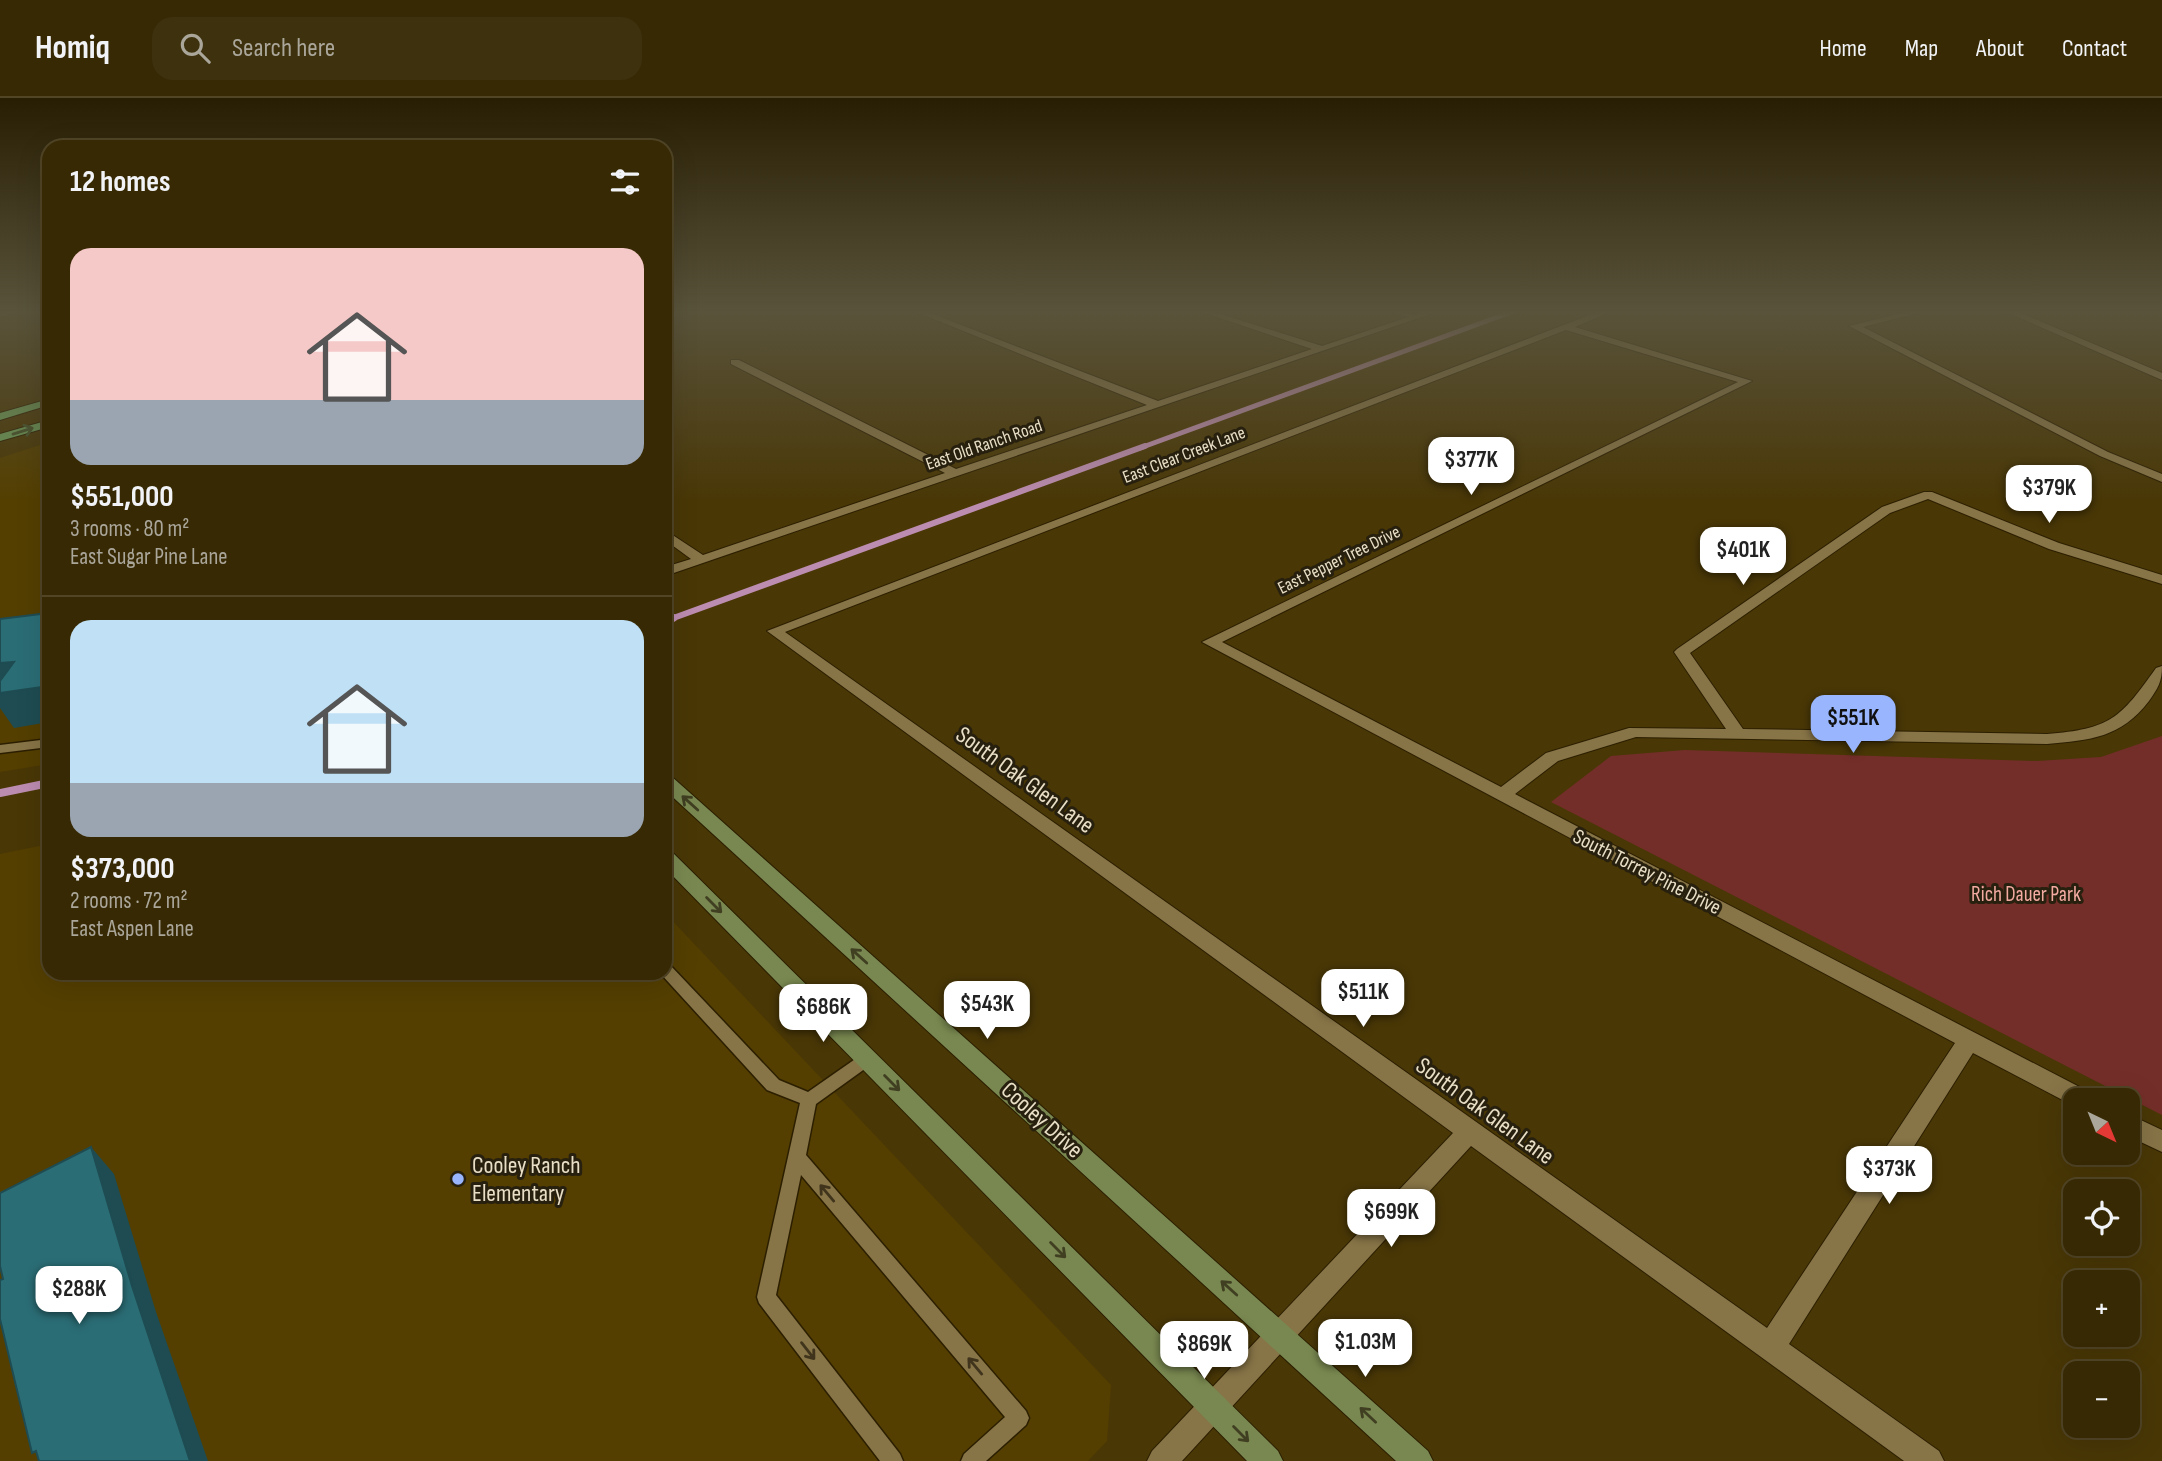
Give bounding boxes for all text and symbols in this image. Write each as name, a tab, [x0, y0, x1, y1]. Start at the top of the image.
search box	[152, 17, 642, 80]
text: Homiq	[35, 28, 110, 68]
icon: search	[176, 29, 214, 67]
text: Search here	[232, 33, 335, 64]
text: Home	[1819, 34, 1867, 63]
text: Map	[1905, 34, 1938, 63]
text: About	[1976, 34, 2024, 63]
text: Contact	[2062, 34, 2127, 63]
icon: filters	[606, 163, 644, 201]
text: 12 homes	[70, 164, 171, 200]
icon: home	[294, 294, 420, 420]
street label: East Old Ranch Road	[923, 415, 1045, 475]
street label: East Clear Creek Lane	[1120, 422, 1248, 488]
one-way arrow	[11, 424, 33, 437]
pin: $377K	[1422, 438, 1520, 497]
text: $377K	[1444, 446, 1498, 474]
pin: $379K	[2000, 466, 2098, 525]
text: $379K	[2022, 474, 2076, 502]
text: $551,000	[70, 479, 174, 515]
text: 3 rooms · 80 m²	[70, 515, 189, 543]
street label: East Pepper Tree Drive	[1274, 521, 1404, 599]
pin: $401K	[1694, 528, 1792, 587]
text: $401K	[1716, 536, 1770, 564]
text: East Sugar Pine Lane	[70, 543, 228, 571]
icon: home	[294, 666, 420, 792]
pin: $551K	[1804, 696, 1902, 755]
text: $551K	[1827, 704, 1879, 732]
street label: South Oak Glen Lane	[950, 720, 1100, 840]
one-way arrow	[682, 796, 700, 812]
street label: South Torrey Pine Drive	[1569, 824, 1725, 920]
text: $373,000	[70, 851, 175, 887]
park label: Rich Dauer Park	[1971, 882, 2081, 907]
text: 2 rooms · 72 m²	[70, 887, 188, 915]
one-way arrow	[705, 896, 722, 913]
text: East Aspen Lane	[70, 915, 194, 943]
one-way arrow	[851, 948, 869, 964]
pin: $511K	[1314, 970, 1412, 1029]
text: $511K	[1337, 978, 1389, 1006]
pin: $543K	[938, 982, 1036, 1041]
pin: $686K	[774, 984, 872, 1044]
text: $543K	[960, 990, 1014, 1018]
text: $686K	[795, 993, 851, 1021]
street label: South Oak Glen Lane	[1410, 1051, 1560, 1171]
one-way arrow	[883, 1074, 900, 1091]
street label: Cooley Drive	[995, 1076, 1089, 1164]
north arrow	[2063, 1088, 2140, 1166]
map controls	[2063, 1088, 2140, 1438]
pin: $373K	[1840, 1146, 1938, 1206]
place label: Cooley Ranch Elementary	[472, 1151, 581, 1208]
text: $373K	[1862, 1155, 1916, 1183]
marker: Cooley Ranch Elementary	[450, 1171, 466, 1187]
button: locate	[2063, 1179, 2140, 1256]
one-way arrow	[819, 1184, 835, 1202]
pin: $699K	[1342, 1190, 1440, 1249]
text: $699K	[1363, 1198, 1419, 1226]
one-way arrow	[1049, 1242, 1066, 1259]
pin: $288K	[30, 1266, 128, 1326]
button: +	[2063, 1270, 2140, 1347]
text: $288K	[52, 1275, 106, 1303]
one-way arrow	[1221, 1280, 1238, 1297]
pin: $1.03M	[1308, 1320, 1422, 1379]
pin: $869K	[1155, 1322, 1253, 1381]
text: $1.03M	[1334, 1328, 1396, 1356]
text: $869K	[1176, 1330, 1232, 1358]
one-way arrow	[800, 1342, 815, 1360]
one-way arrow	[967, 1358, 982, 1376]
button: −	[2063, 1361, 2140, 1438]
one-way arrow	[1359, 1407, 1377, 1423]
one-way arrow	[1232, 1425, 1249, 1442]

